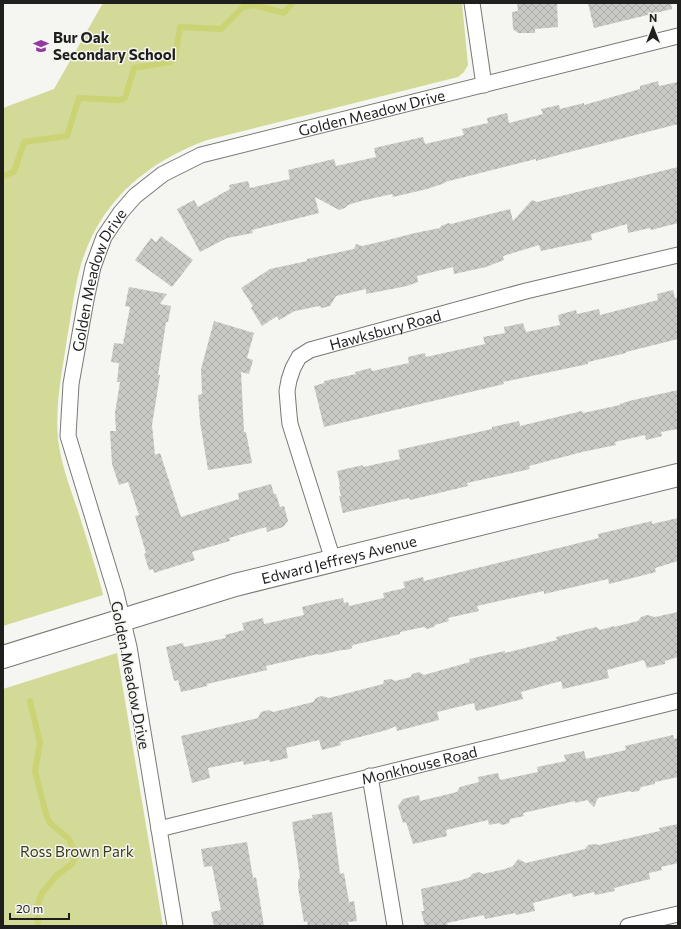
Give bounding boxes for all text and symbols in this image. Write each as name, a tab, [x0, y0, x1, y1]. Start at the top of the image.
north arrow	[633, 8, 673, 48]
text: N	[649, 11, 657, 24]
place label: Bur Oak Secondary School	[53, 28, 176, 63]
school or university icon: Bur Oak Secondary School	[32, 37, 50, 55]
street label: Golden Meadow Drive	[296, 85, 447, 139]
street label: Golden Meadow Drive	[68, 205, 130, 353]
street label: Hawksbury Road	[327, 306, 443, 353]
street label: Edward Jeffreys Avenue	[260, 531, 418, 587]
street label: Golden Meadow Drive	[108, 599, 154, 751]
street label: Monkhouse Road	[359, 742, 479, 788]
park label: Ross Brown Park	[20, 842, 134, 860]
scale bar	[10, 895, 69, 921]
text: 20 m	[16, 901, 43, 915]

